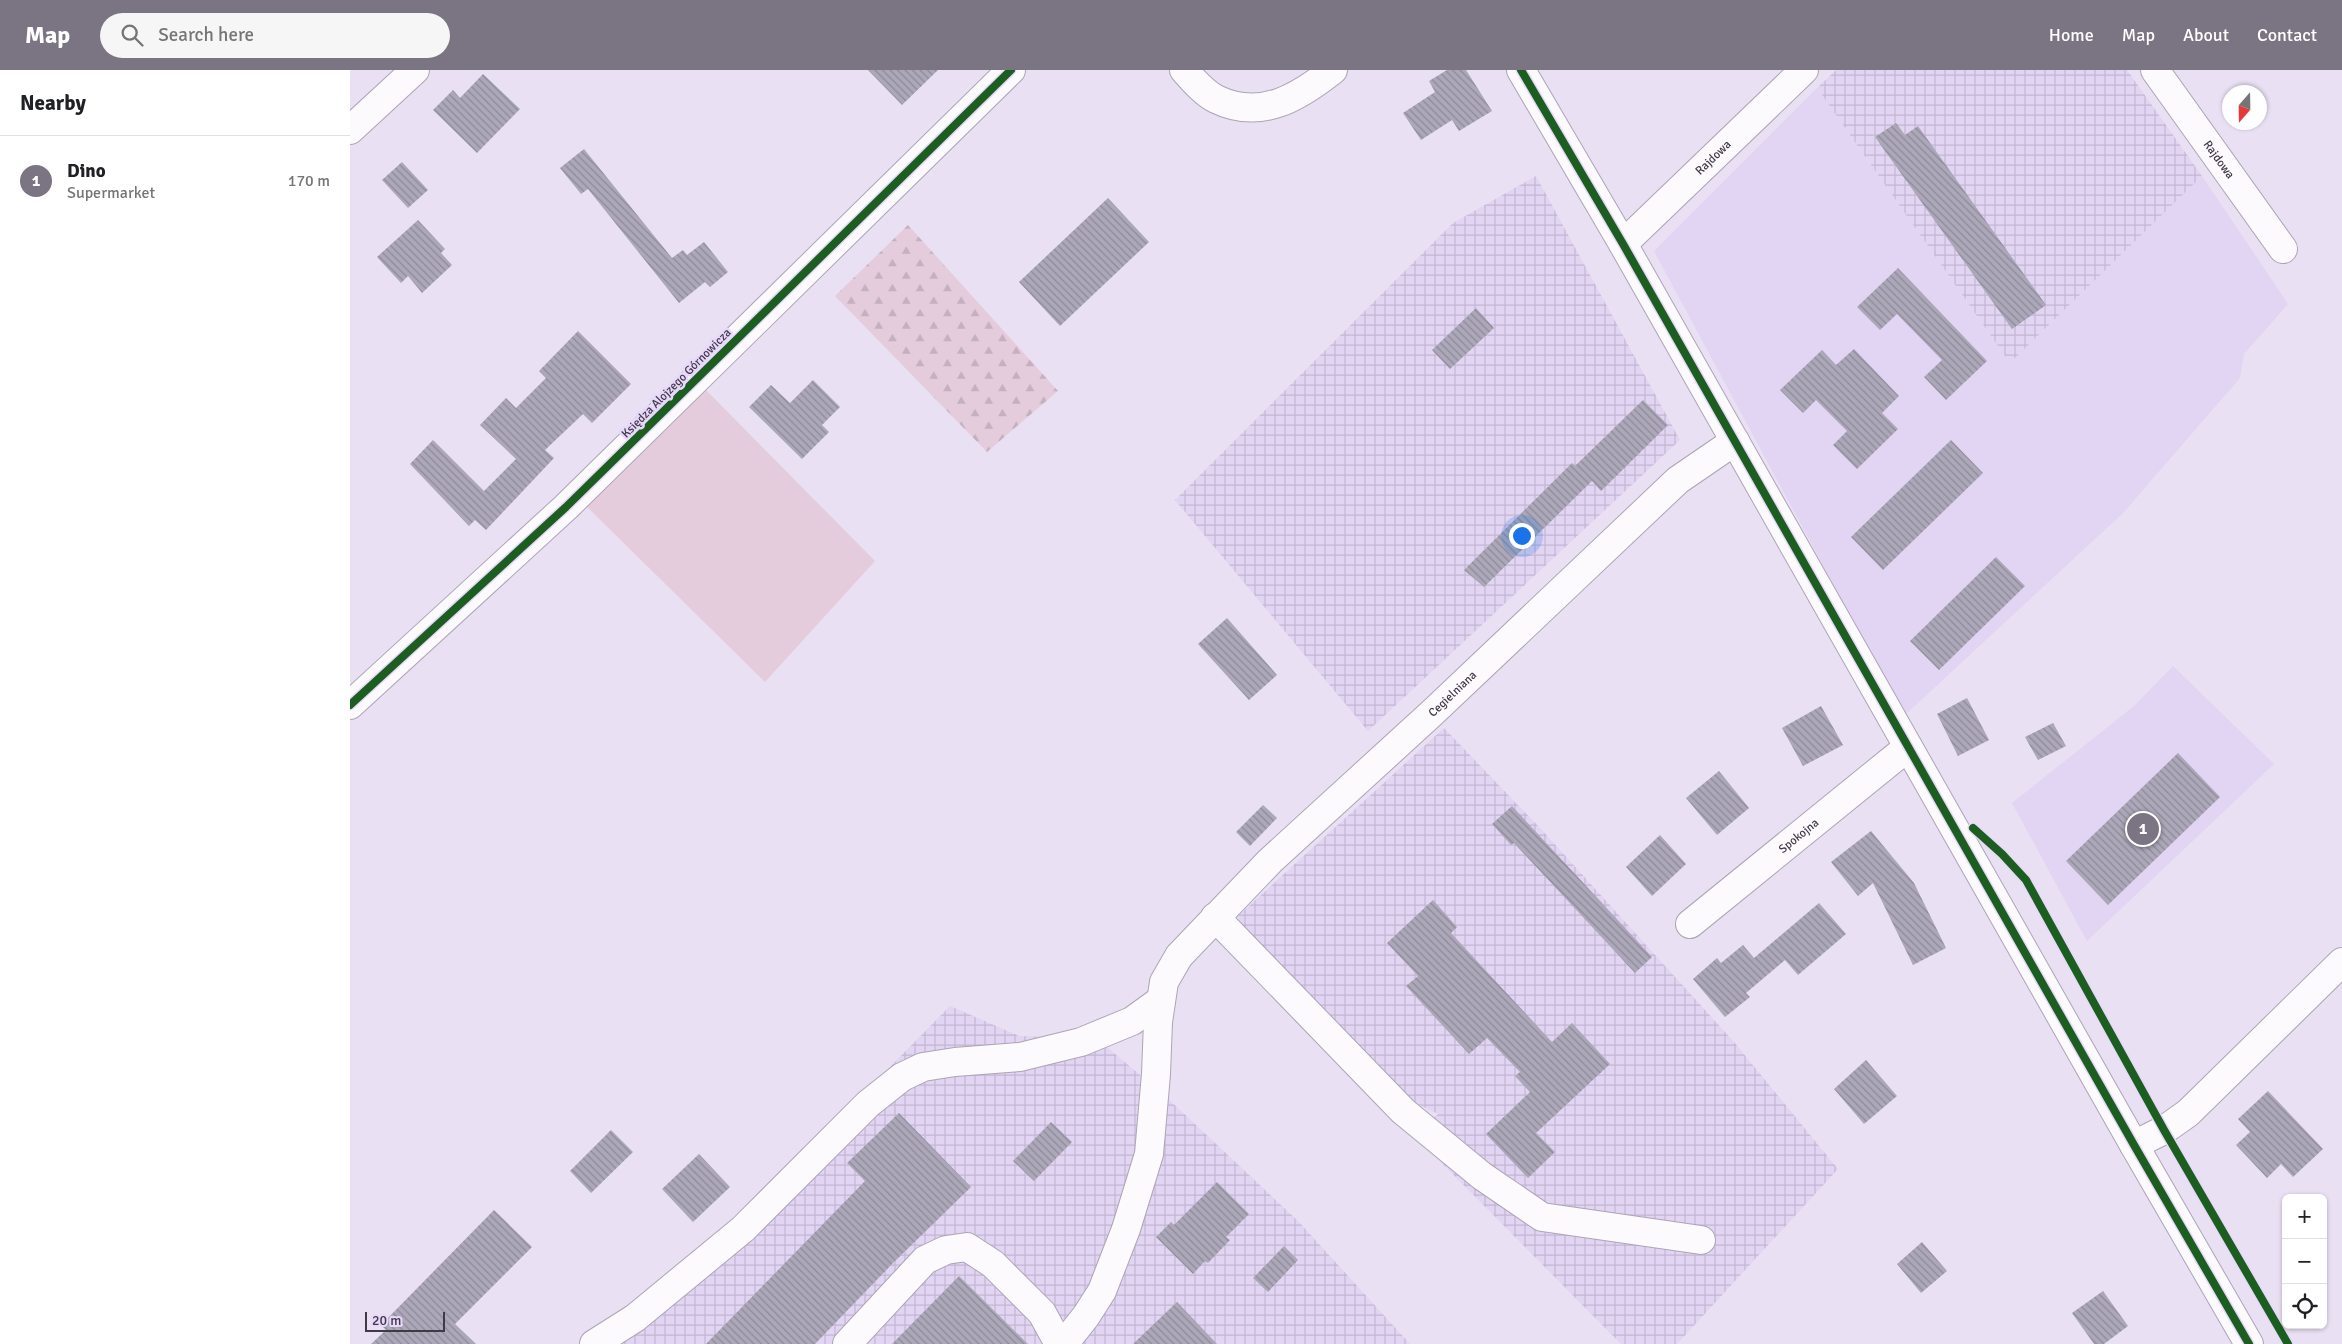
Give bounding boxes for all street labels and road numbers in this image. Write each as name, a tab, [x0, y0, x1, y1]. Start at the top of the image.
street label: Rajdowa	[1692, 137, 1734, 178]
street label: Rajdowa	[2200, 138, 2237, 182]
street label: Księdza Alojzego Górnowicza	[618, 325, 734, 441]
street label: Cegielniana	[1425, 668, 1480, 720]
street label: Spokojna	[1776, 815, 1822, 857]

